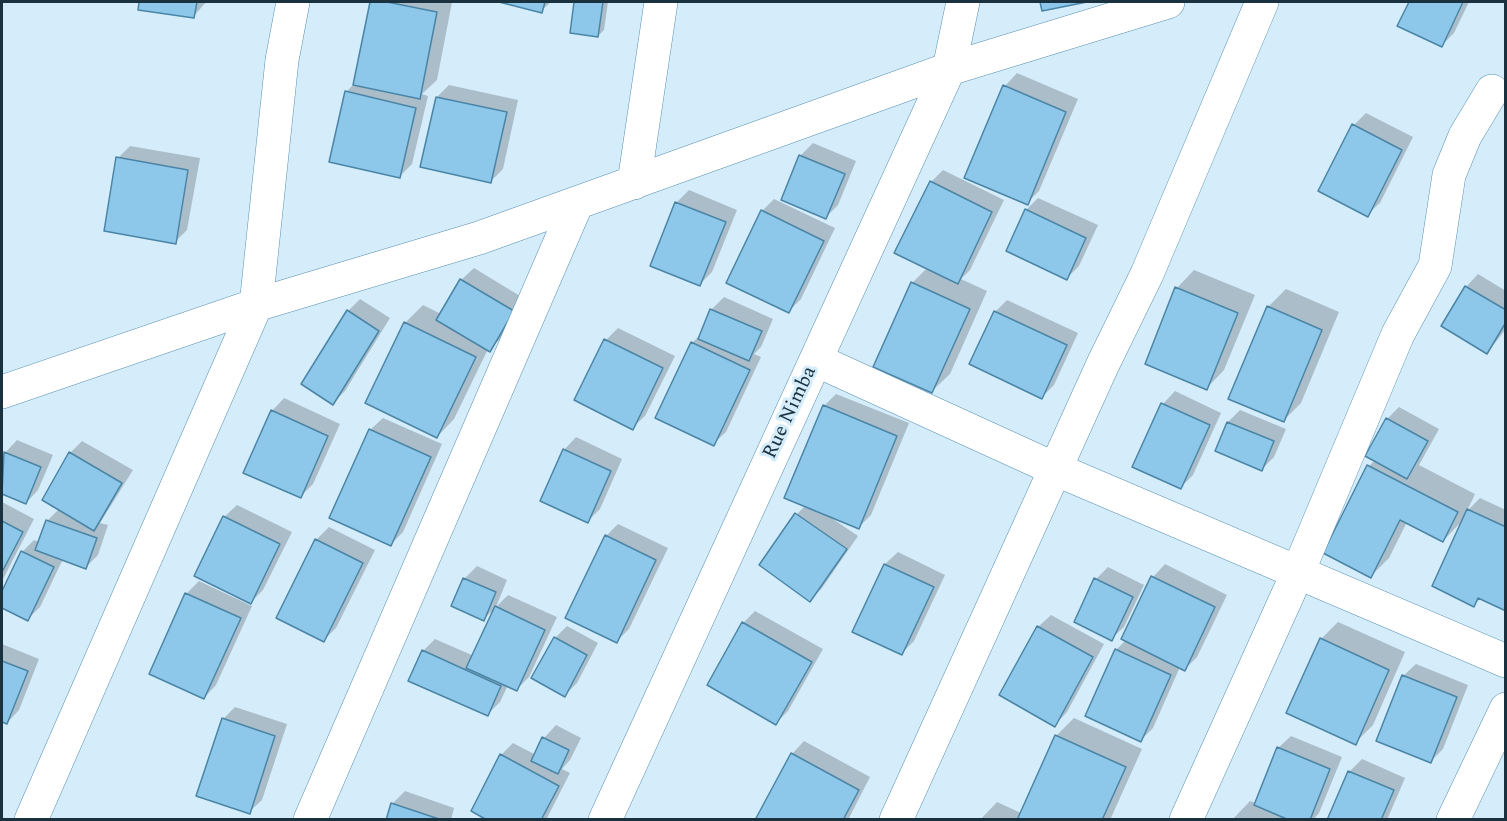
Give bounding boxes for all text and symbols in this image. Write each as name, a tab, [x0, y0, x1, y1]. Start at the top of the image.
street label: Rue Nimba	[759, 363, 823, 463]

